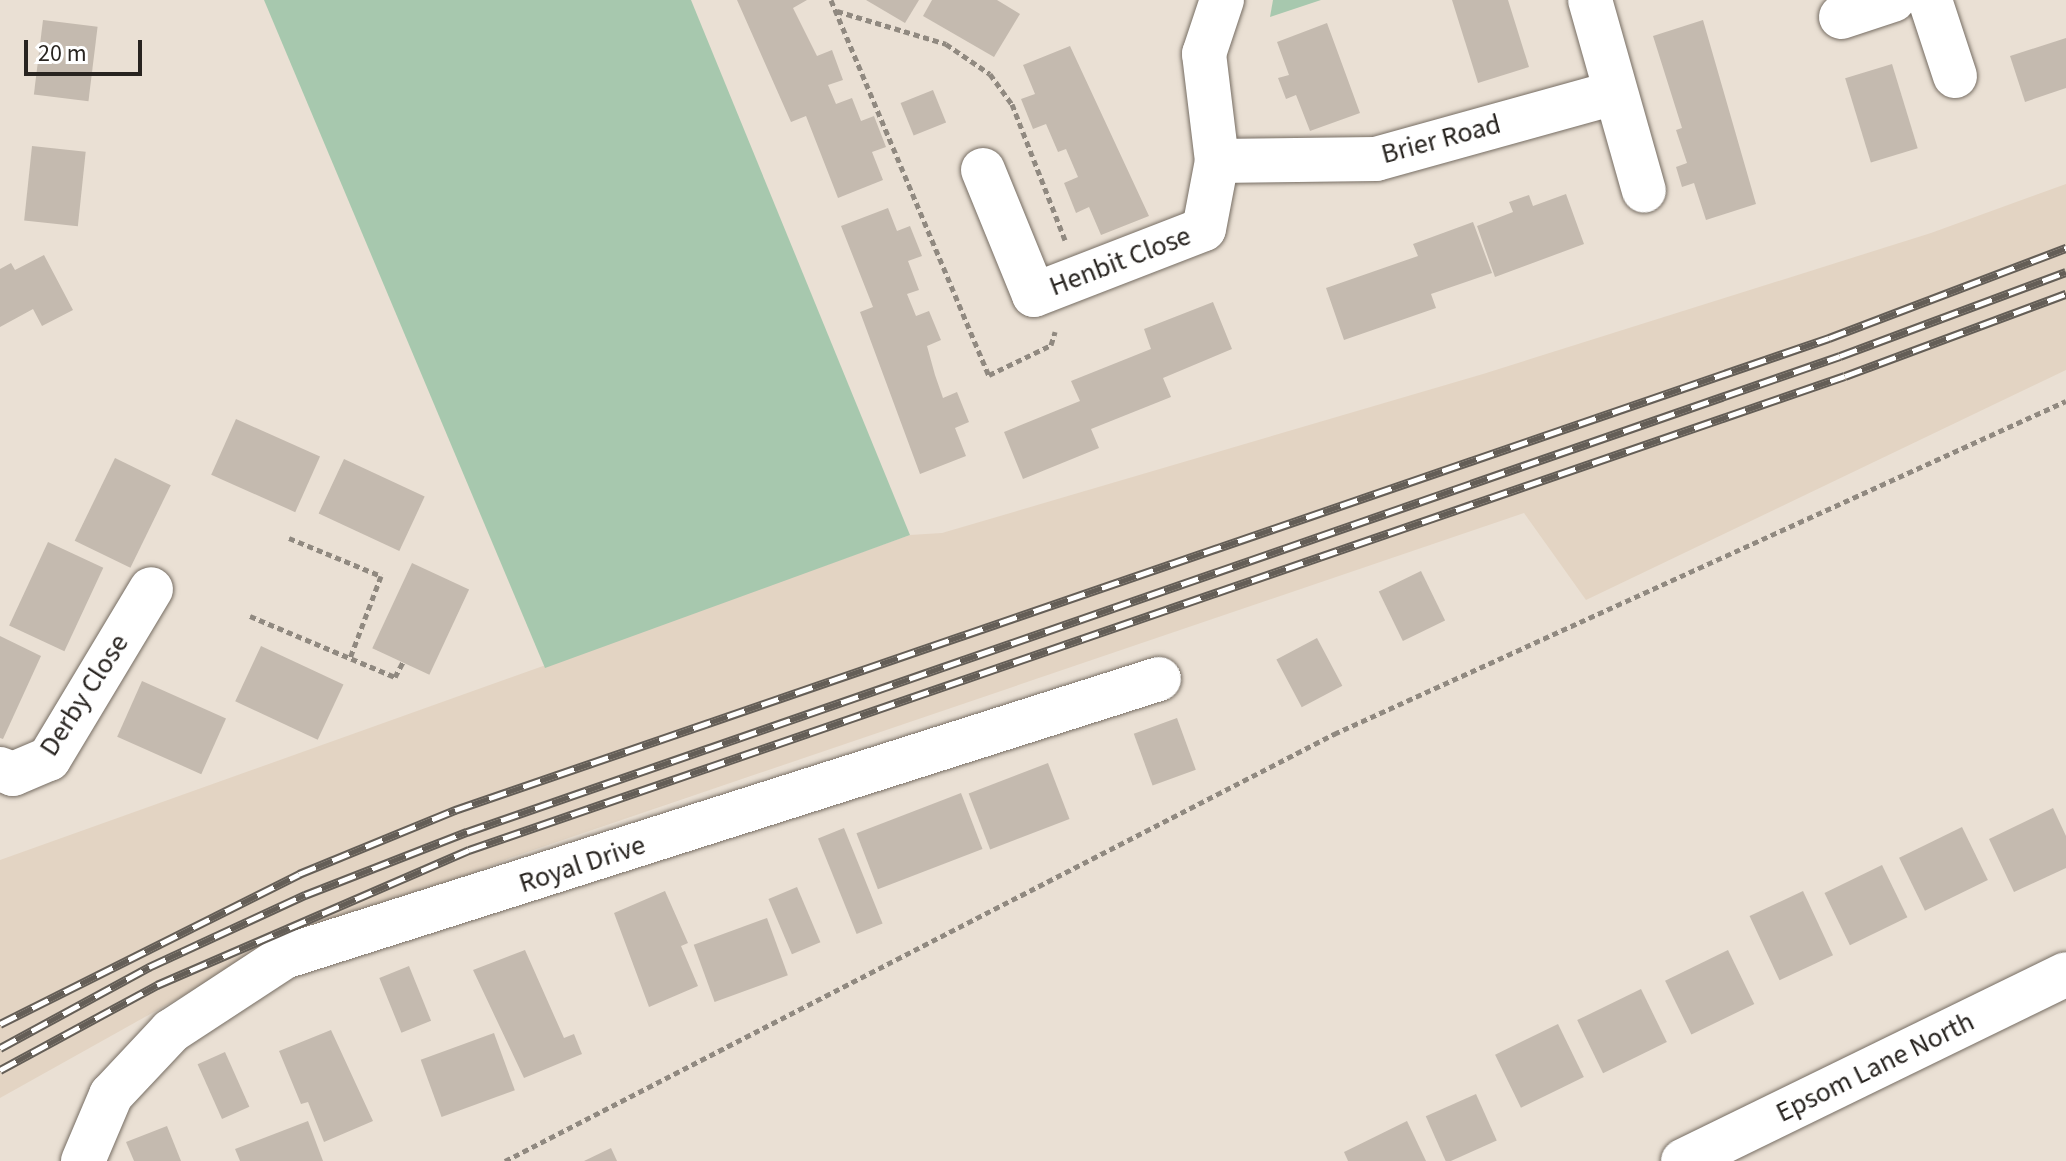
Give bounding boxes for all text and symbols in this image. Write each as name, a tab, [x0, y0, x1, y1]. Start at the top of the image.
scale bar	[28, 24, 146, 74]
text: 20 m	[38, 36, 87, 71]
street label: Brier Road	[1378, 107, 1504, 171]
street label: Henbit Close	[1045, 219, 1195, 303]
street label: Derby Close	[32, 628, 136, 762]
street label: Royal Drive	[515, 828, 649, 900]
street label: Epsom Lane North	[1770, 1005, 1980, 1129]

